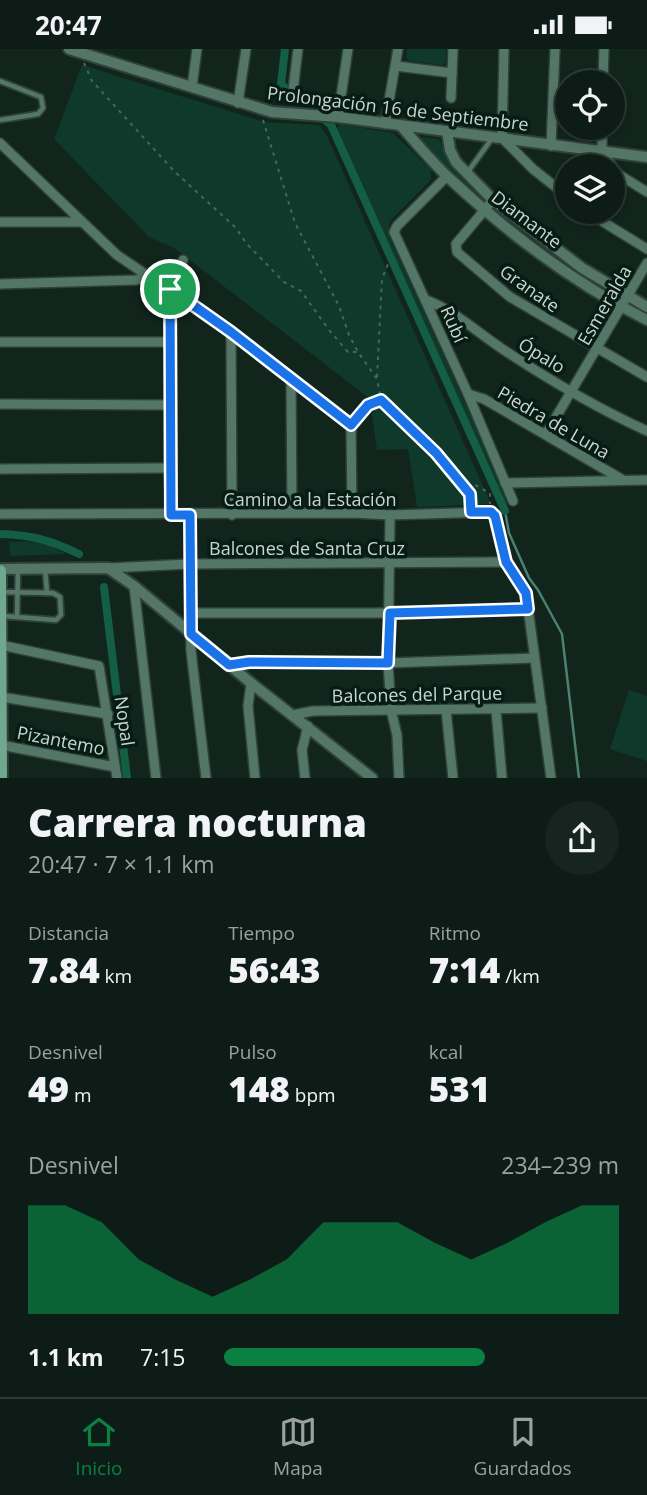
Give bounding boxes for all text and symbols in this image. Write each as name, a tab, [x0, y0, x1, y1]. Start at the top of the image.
text: 20:47	[35, 7, 102, 43]
map controls	[555, 70, 625, 224]
button: locate	[555, 70, 625, 140]
street label: Prolongación 16 de Septiembre	[266, 80, 530, 136]
button: layers	[555, 154, 625, 224]
street label: Diamante	[487, 185, 567, 253]
pin	[140, 259, 200, 319]
street label: Granate	[495, 259, 565, 317]
street label: Esmeralda	[572, 261, 636, 349]
icon: arrive	[151, 270, 189, 308]
street label: Rubí	[435, 302, 473, 347]
street label: Ópalo	[514, 332, 570, 378]
street label: Piedra de Luna	[494, 380, 614, 464]
street label: Camino a la Estación	[223, 487, 397, 511]
street label: Balcones de Santa Cruz	[209, 536, 405, 560]
street label: Balcones del Parque	[331, 681, 503, 707]
street label: Nopal	[110, 695, 140, 747]
street label: Pizantemo	[15, 720, 107, 760]
text: Carrera nocturna	[28, 796, 367, 848]
button: share	[545, 801, 619, 875]
text: 20:47 · 7 × 1.1 km	[28, 848, 215, 880]
text: Distancia	[28, 920, 109, 946]
text: Tiempo	[228, 920, 295, 946]
text: Ritmo	[429, 920, 481, 946]
text: 7.84	[28, 946, 100, 993]
text: 56:43	[228, 946, 320, 993]
text: 7:14	[429, 946, 500, 993]
text: km	[100, 963, 132, 989]
text: /km	[500, 963, 540, 989]
text: Desnivel	[28, 1039, 103, 1065]
text: Pulso	[228, 1039, 277, 1065]
text: kcal	[429, 1039, 463, 1065]
text: 49	[28, 1065, 69, 1112]
text: 148	[228, 1065, 290, 1112]
text: 531	[429, 1065, 490, 1112]
text: m	[69, 1082, 92, 1108]
text: bpm	[290, 1082, 336, 1108]
text: Desnivel	[28, 1149, 119, 1181]
text: 234–239 m	[501, 1149, 619, 1181]
text: 1.1 km	[28, 1341, 104, 1373]
text: 7:15	[140, 1341, 186, 1373]
tab: Inicio	[75, 1413, 122, 1481]
tab: Mapa	[273, 1413, 323, 1481]
tab: Guardados	[474, 1413, 572, 1481]

